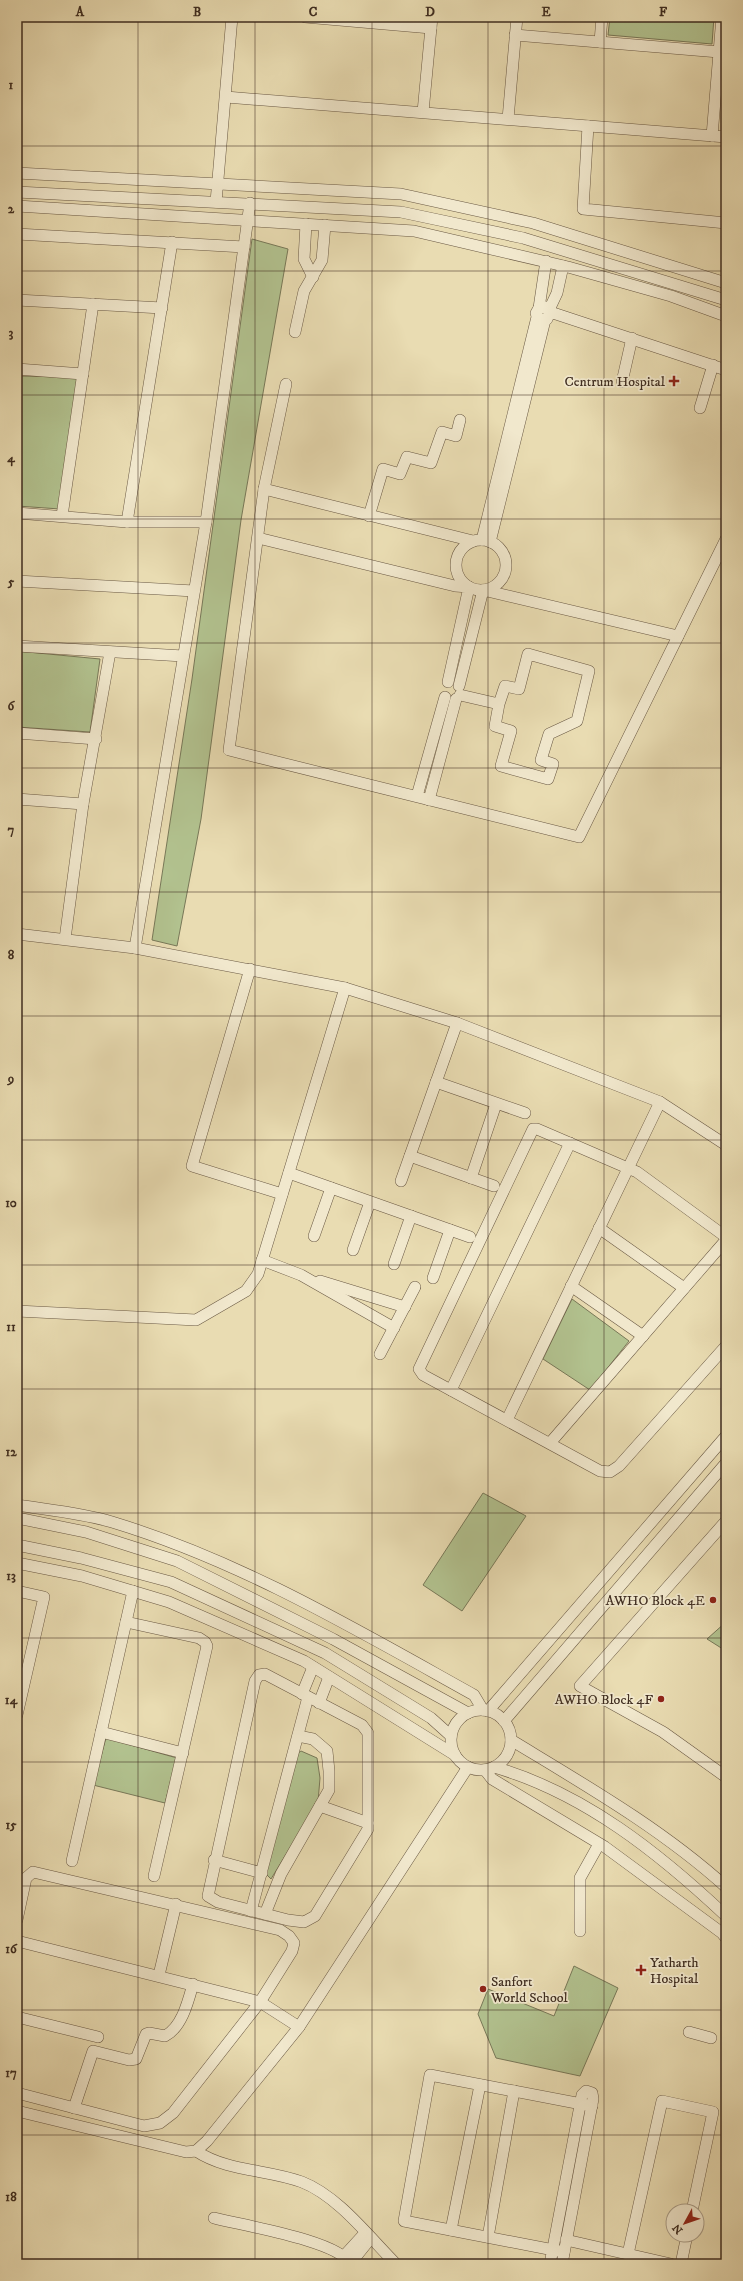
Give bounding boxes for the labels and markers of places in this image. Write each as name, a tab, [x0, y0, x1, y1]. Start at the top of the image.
place label: Centrum Hospital	[564, 373, 666, 391]
marker: Centrum Hospital	[668, 375, 680, 387]
place label: AWHO Block 4E	[605, 1592, 705, 1610]
marker: AWHO Block 4E	[708, 1595, 718, 1605]
place label: AWHO Block 4F	[555, 1691, 653, 1709]
marker: AWHO Block 4F	[656, 1694, 666, 1704]
place label: Yatharth Hospital	[650, 1954, 699, 1988]
marker: Yatharth Hospital	[635, 1964, 647, 1976]
place label: Sanfort World School	[490, 1973, 568, 2007]
marker: Sanfort World School	[478, 1984, 488, 1994]

